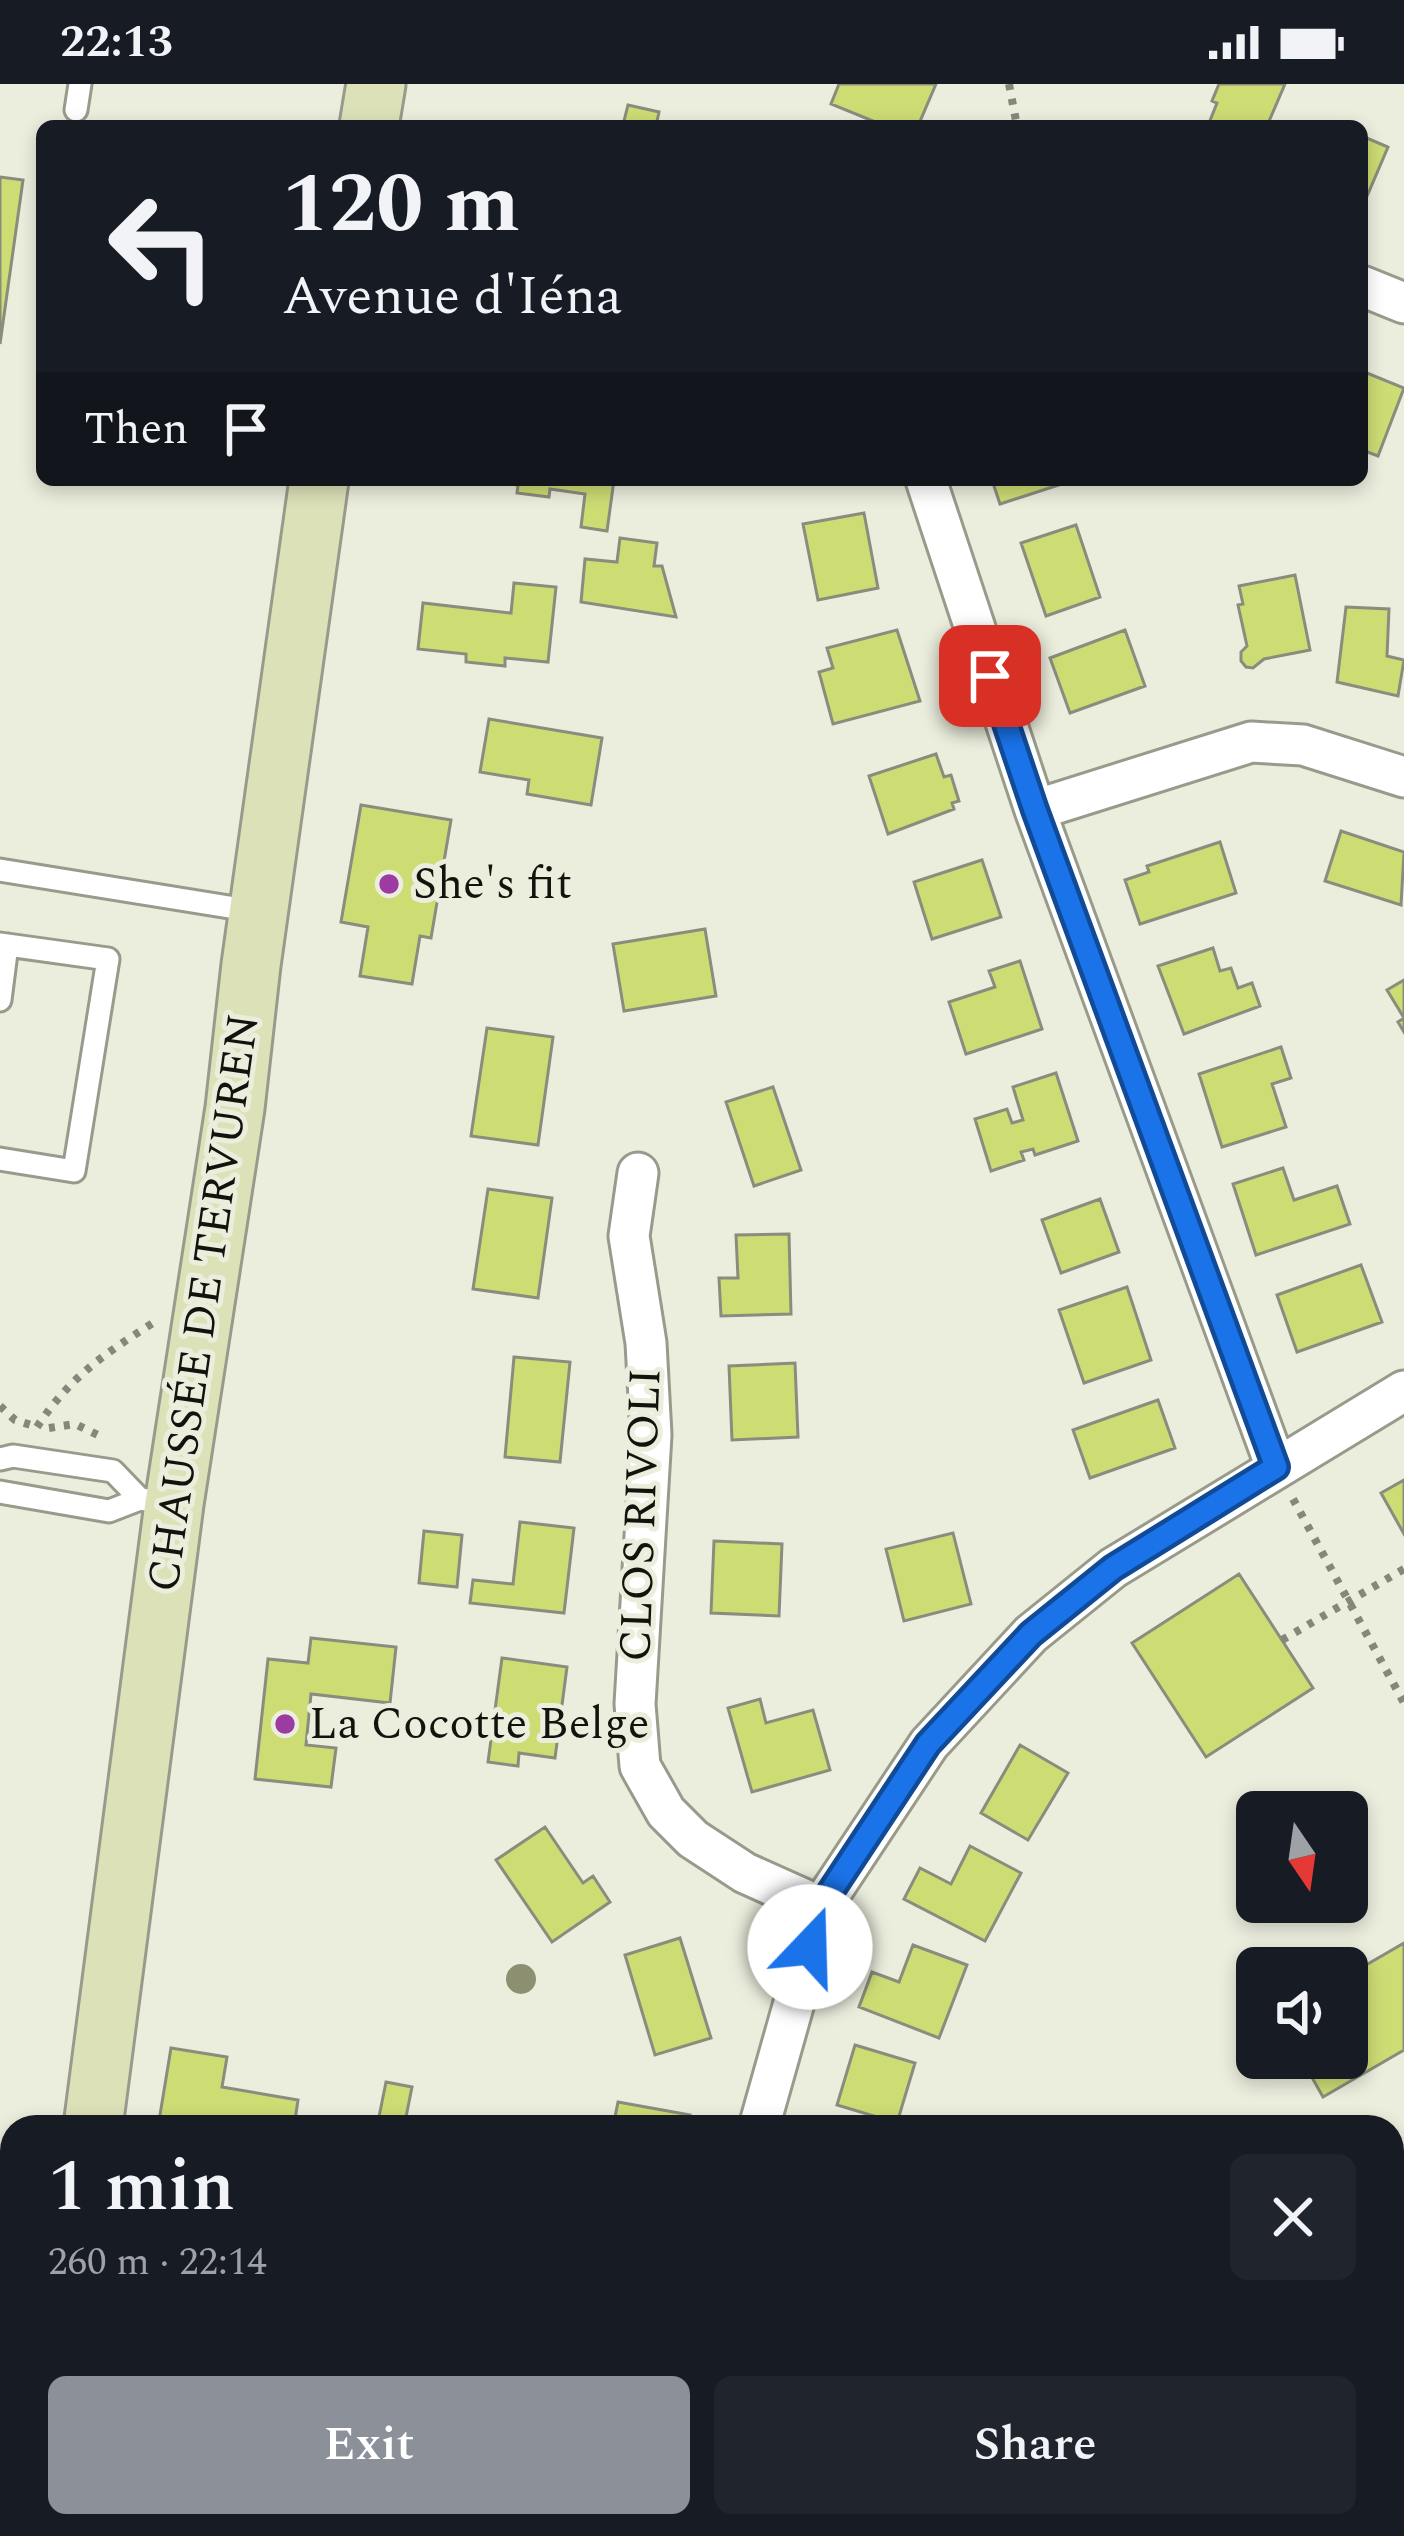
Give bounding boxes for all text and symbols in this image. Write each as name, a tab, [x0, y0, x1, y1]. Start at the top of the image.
text: 22:13	[60, 8, 173, 77]
text: 120 m	[282, 141, 520, 269]
icon: left	[84, 168, 240, 324]
text: Avenue d'Iéna	[282, 256, 622, 338]
text: Then	[84, 395, 189, 464]
icon: arrive	[213, 396, 279, 462]
pin	[939, 625, 1041, 727]
icon: arrive	[957, 643, 1023, 709]
place label: She's fit	[413, 850, 572, 919]
marker: She's fit	[376, 871, 402, 897]
street label: CHAUSSÉE DE TERVUREN	[129, 1010, 279, 1596]
street label: CLOS RIVOLI	[601, 1367, 681, 1663]
place label: La Cocotte Belge	[309, 1690, 650, 1759]
marker: La Cocotte Belge	[272, 1711, 298, 1737]
north arrow	[1236, 1791, 1368, 1923]
map controls	[1236, 1791, 1368, 2079]
position arrow	[747, 1884, 873, 2010]
button: sound	[1236, 1947, 1368, 2079]
text: 1 min	[48, 2133, 235, 2242]
button: close	[1230, 2154, 1356, 2280]
text: 260 m · 22:14	[48, 2233, 267, 2292]
button: Exit	[48, 2376, 690, 2514]
button: Share	[714, 2376, 1356, 2514]

